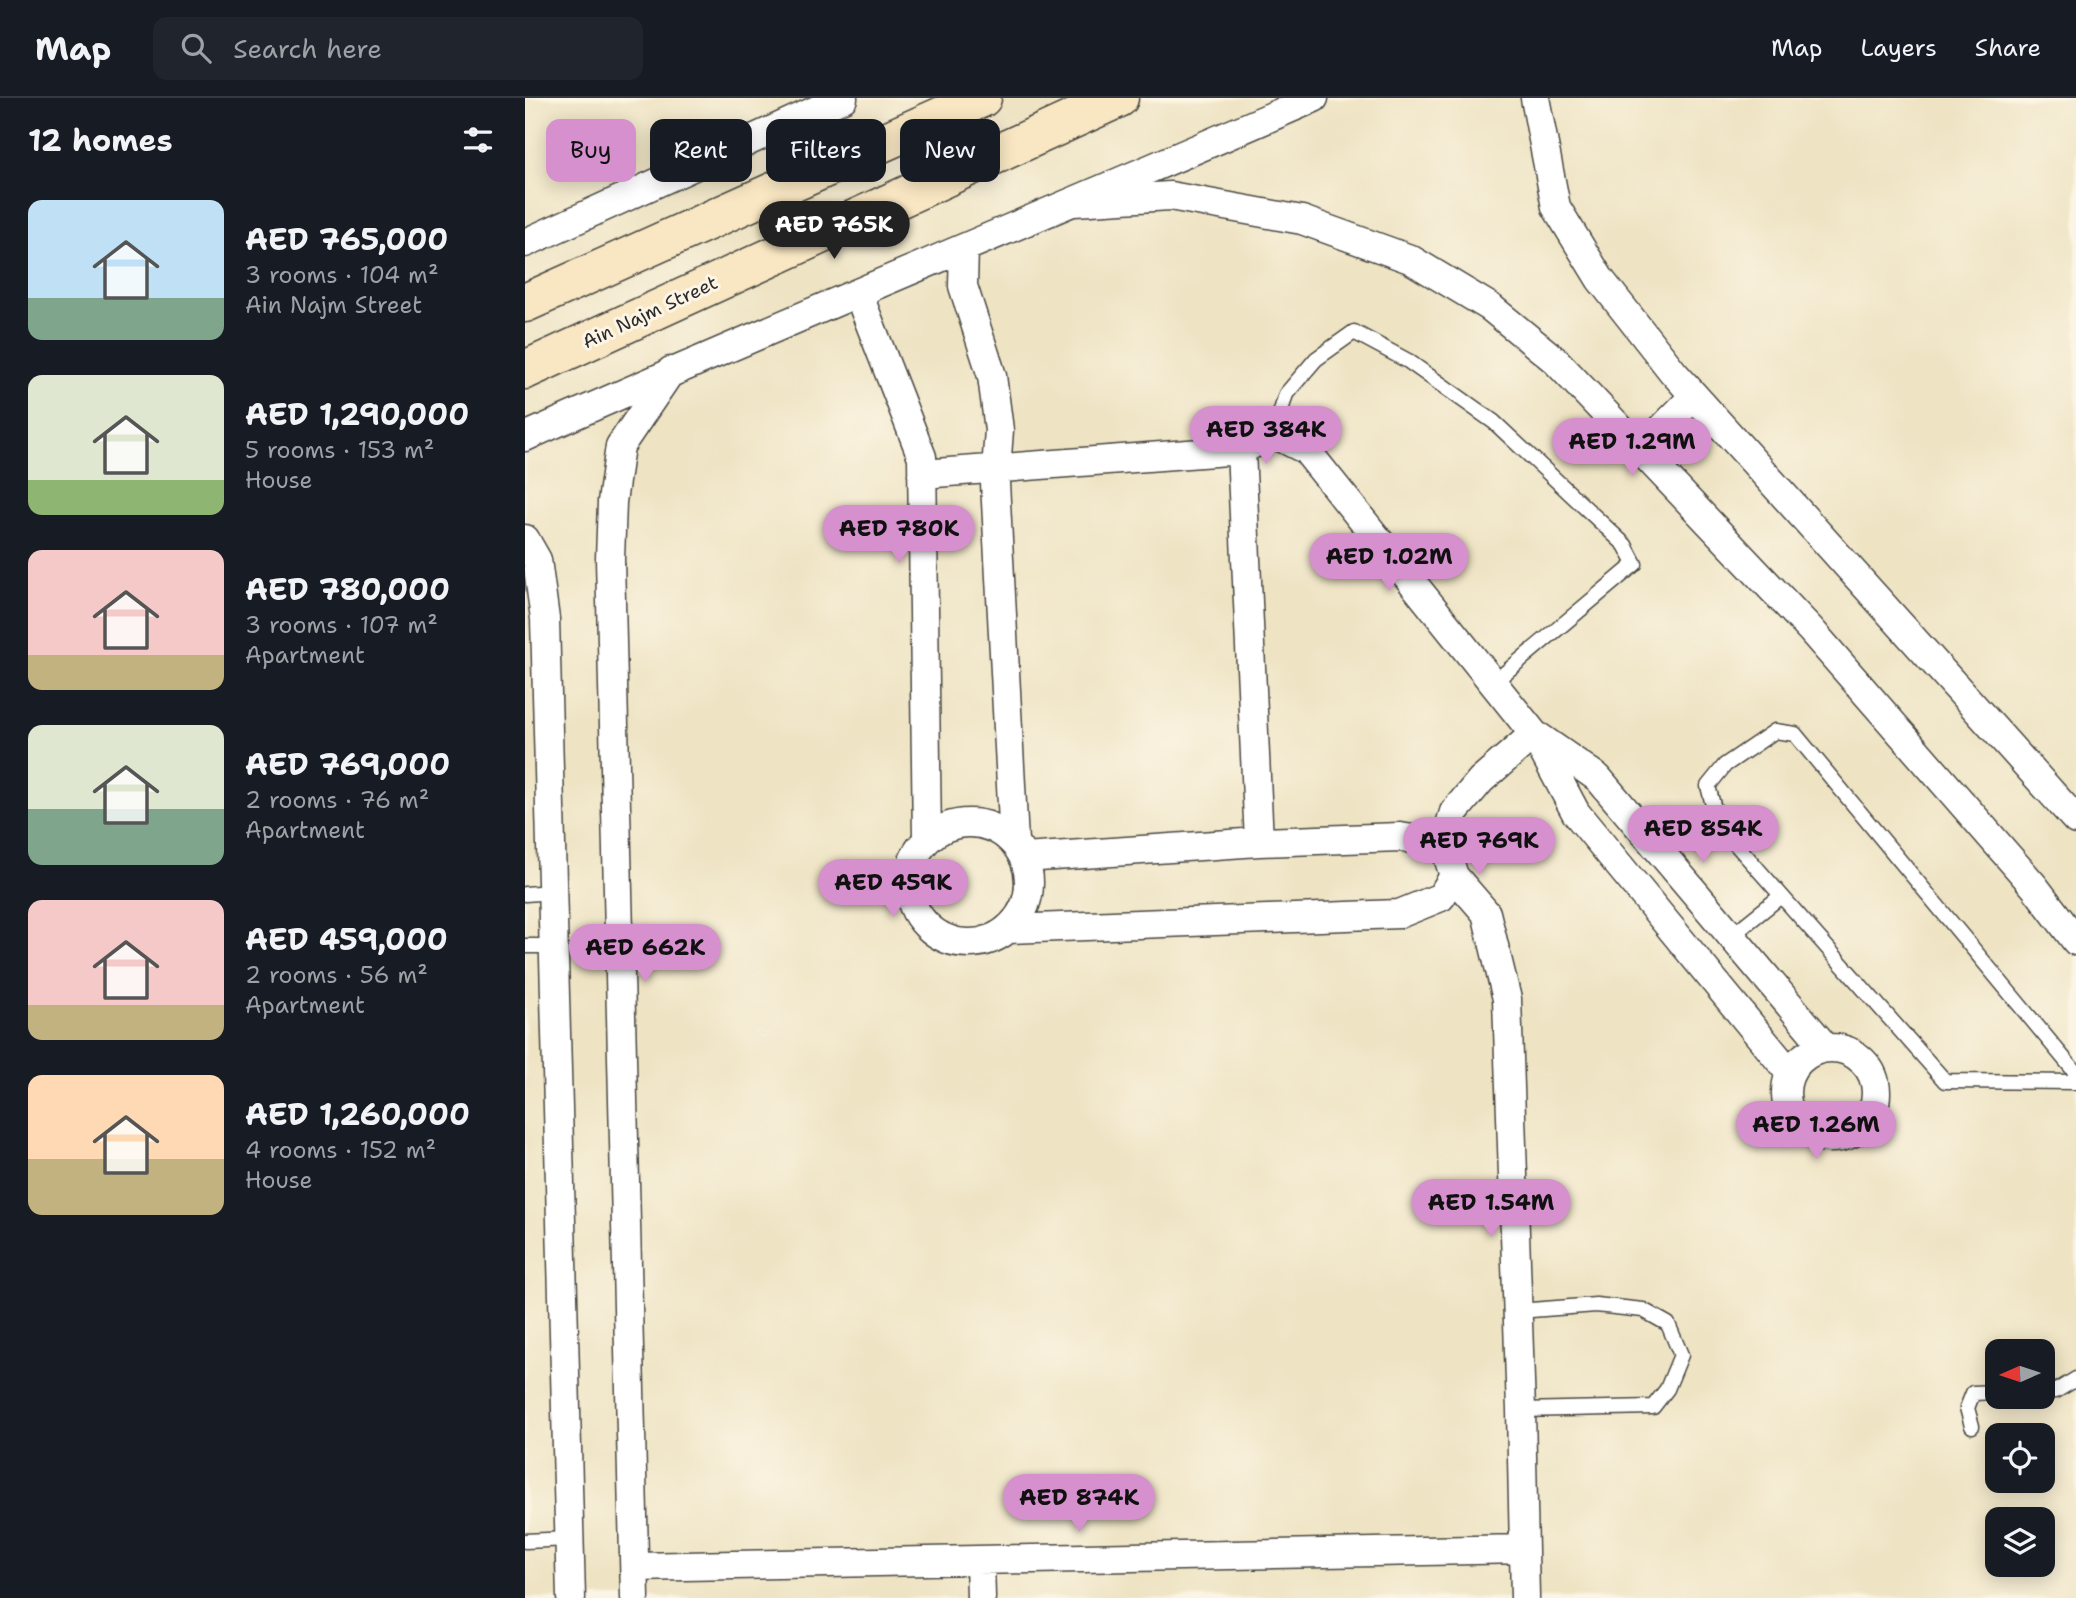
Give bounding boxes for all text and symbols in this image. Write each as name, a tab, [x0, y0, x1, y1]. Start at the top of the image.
search box	[153, 17, 643, 80]
text: Map	[35, 26, 111, 71]
icon: search	[177, 29, 215, 67]
text: Search here	[233, 31, 382, 66]
text: Map	[1771, 32, 1822, 64]
text: Layers	[1860, 32, 1937, 64]
text: Share	[1975, 32, 2041, 64]
chip: Buy	[546, 119, 636, 182]
chip: Rent	[650, 119, 752, 182]
chip: Filters	[766, 119, 886, 182]
chip: New	[900, 119, 1000, 182]
text: 12 homes	[28, 120, 172, 161]
icon: filters	[459, 121, 497, 159]
pin: AED 765K	[762, 202, 906, 261]
text: AED 765K	[775, 209, 893, 239]
text: AED 765,000	[245, 219, 448, 260]
icon: home	[84, 228, 168, 312]
text: 3 rooms · 104 m²	[245, 260, 438, 290]
street label: Ain Najm Street	[578, 270, 722, 354]
text: Ain Najm Street	[245, 290, 422, 320]
text: AED 1,290,000	[245, 394, 469, 435]
icon: home	[84, 403, 168, 487]
pin: AED 384K	[1194, 406, 1338, 466]
text: AED 384K	[1206, 414, 1326, 444]
pin: AED 1.29M	[1552, 418, 1712, 478]
text: AED 1.29M	[1568, 426, 1696, 456]
text: 5 rooms · 153 m²	[245, 435, 434, 465]
text: House	[245, 465, 313, 495]
pin: AED 780K	[827, 505, 971, 565]
text: AED 780K	[839, 513, 959, 543]
pin: AED 1.02M	[1309, 533, 1469, 593]
text: AED 1.02M	[1325, 541, 1453, 571]
text: AED 780,000	[245, 569, 450, 610]
icon: home	[84, 578, 168, 662]
text: 3 rooms · 107 m²	[245, 610, 438, 640]
text: Apartment	[245, 640, 365, 670]
text: AED 769,000	[245, 744, 450, 785]
icon: home	[84, 753, 168, 837]
text: 2 rooms · 76 m²	[245, 785, 429, 815]
pin: AED 854K	[1631, 806, 1775, 865]
text: AED 854K	[1644, 813, 1762, 843]
text: Apartment	[245, 815, 365, 845]
pin: AED 769K	[1407, 818, 1551, 877]
text: AED 769K	[1419, 825, 1539, 855]
pin: AED 459K	[821, 860, 965, 919]
text: AED 459K	[834, 867, 952, 897]
text: AED 459,000	[245, 919, 448, 960]
pin: AED 662K	[573, 924, 717, 984]
icon: home	[84, 928, 168, 1012]
text: AED 662K	[585, 932, 705, 962]
text: 2 rooms · 56 m²	[245, 960, 428, 990]
text: Apartment	[245, 990, 365, 1020]
text: AED 1,260,000	[245, 1094, 470, 1135]
pin: AED 1.26M	[1736, 1102, 1896, 1161]
icon: home	[84, 1103, 168, 1187]
text: AED 1.26M	[1752, 1109, 1880, 1139]
text: 4 rooms · 152 m²	[245, 1135, 436, 1165]
text: House	[245, 1165, 313, 1195]
pin: AED 1.54M	[1411, 1180, 1571, 1239]
text: AED 1.54M	[1428, 1187, 1554, 1217]
north arrow	[1985, 1339, 2055, 1409]
map controls	[1985, 1339, 2055, 1577]
button: locate	[1985, 1423, 2055, 1493]
pin: AED 874K	[1007, 1474, 1151, 1534]
text: AED 874K	[1019, 1482, 1139, 1512]
button: layers	[1985, 1507, 2055, 1577]

